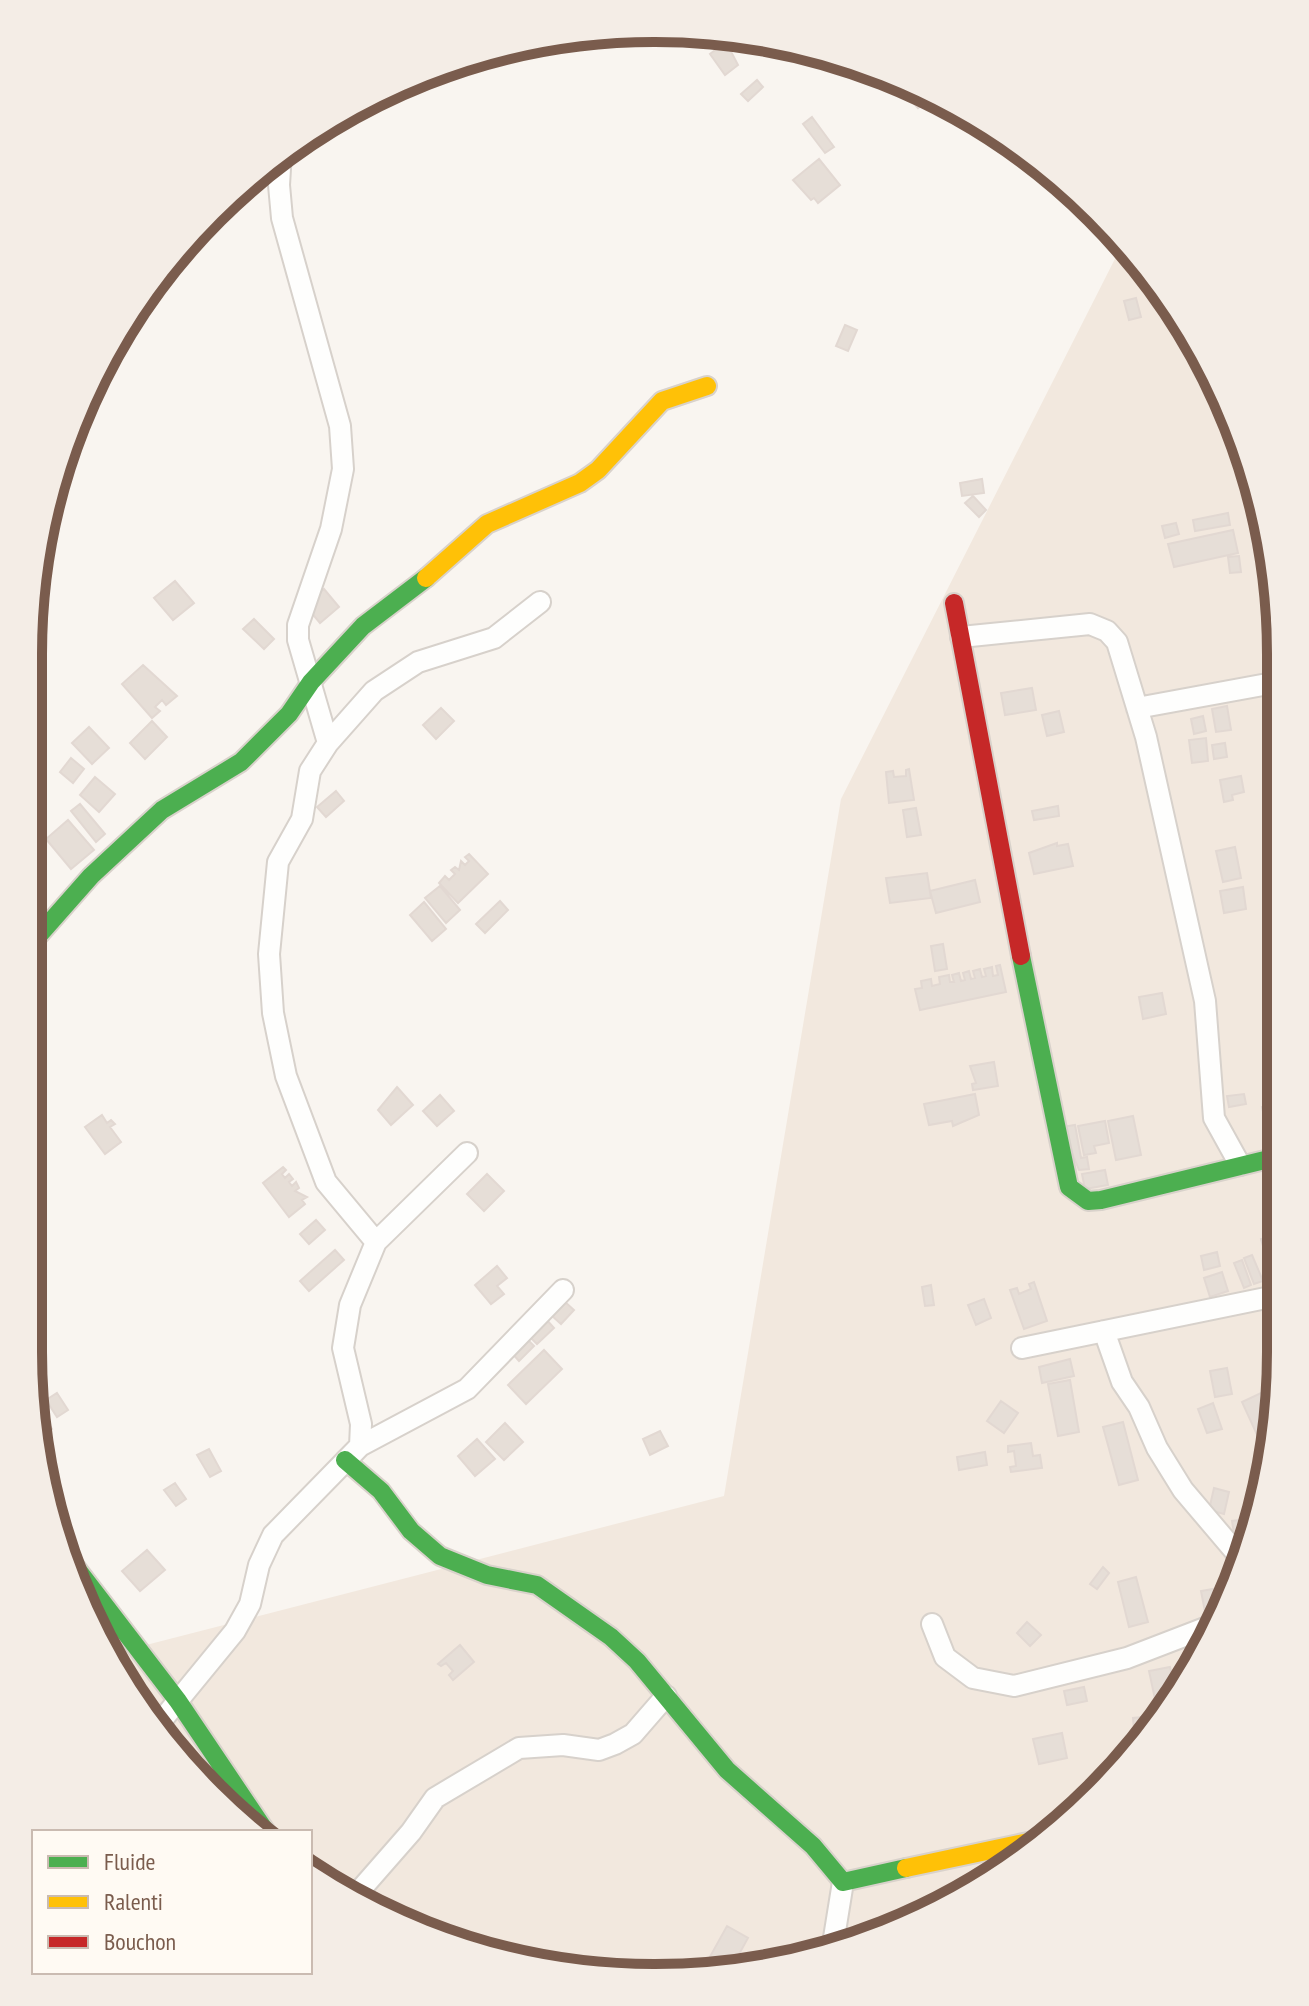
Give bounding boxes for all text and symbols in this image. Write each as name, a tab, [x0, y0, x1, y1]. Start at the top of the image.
legend	[32, 1830, 312, 1974]
text: Fluide	[104, 1846, 155, 1877]
text: Ralenti	[104, 1886, 163, 1917]
text: Bouchon	[104, 1926, 176, 1957]

